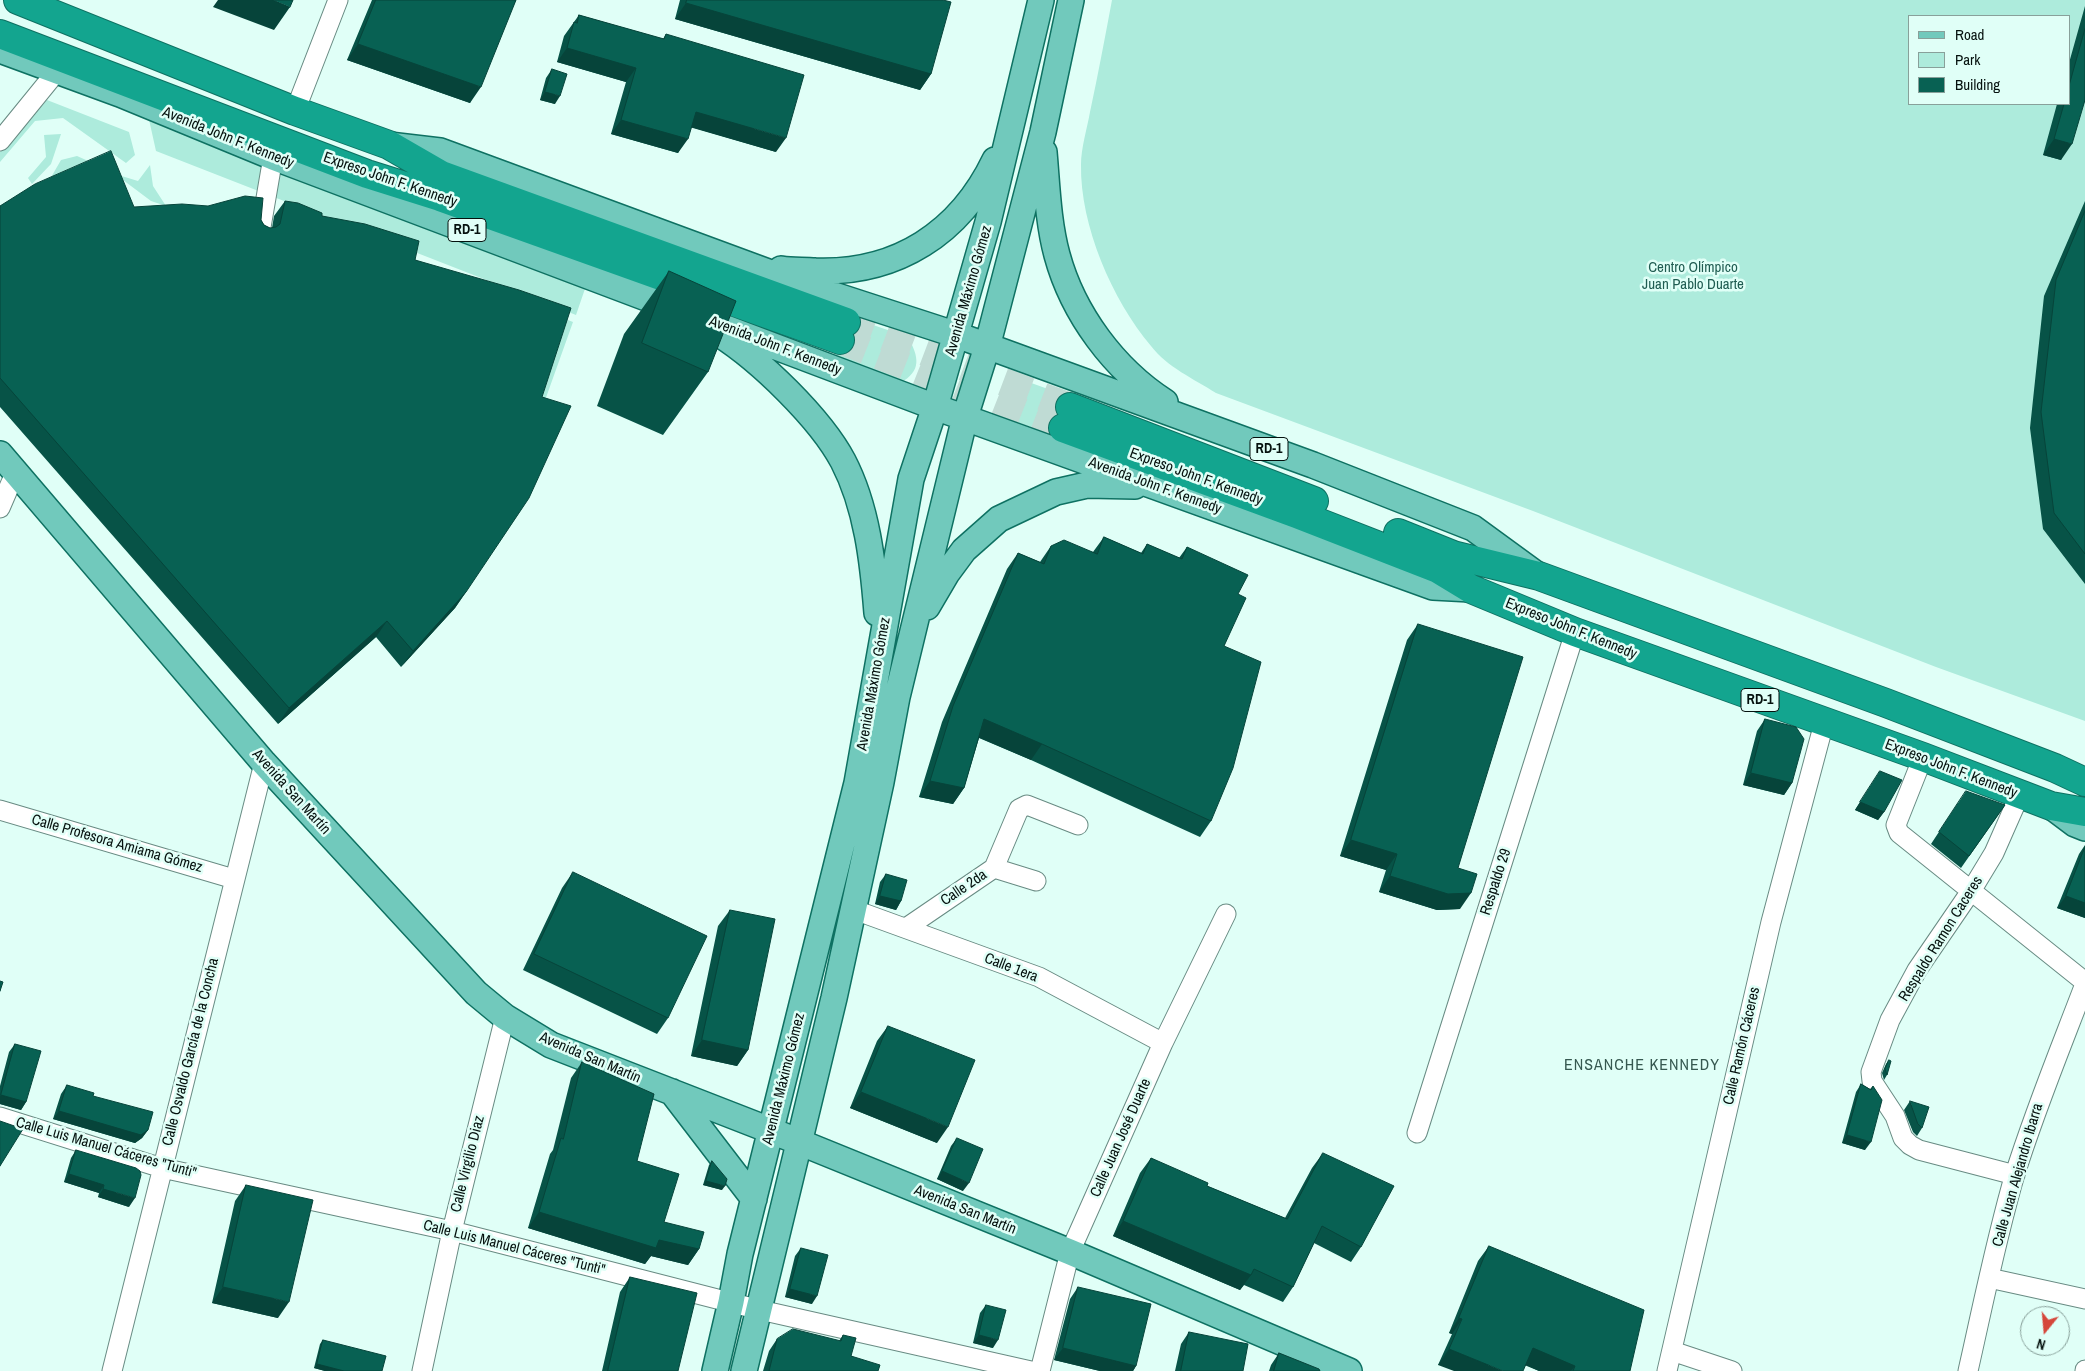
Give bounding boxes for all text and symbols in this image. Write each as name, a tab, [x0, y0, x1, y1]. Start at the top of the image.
legend	[1908, 15, 2070, 105]
text: Road	[1955, 24, 1984, 45]
text: Park	[1955, 49, 1980, 70]
text: Building	[1955, 74, 2000, 95]
street label: Avenida John F. Kennedy	[160, 103, 296, 173]
street label: Expreso John F. Kennedy	[321, 149, 459, 211]
road number: RD-1	[448, 218, 486, 242]
street label: Avenida Máximo Gómez	[942, 224, 996, 358]
park label: Centro Olímpico Juan Pablo Duarte	[1642, 259, 1744, 294]
street label: Avenida John F. Kennedy	[706, 313, 844, 379]
road number: RD-1	[1250, 438, 1288, 460]
street label: Expreso John F. Kennedy	[1127, 445, 1265, 509]
street label: Avenida John F. Kennedy	[1086, 454, 1224, 518]
street label: Expreso John F. Kennedy	[1503, 594, 1639, 664]
street label: Avenida Máximo Gómez	[853, 616, 895, 752]
road number: RD-1	[1741, 688, 1779, 712]
street label: Expreso John F. Kennedy	[1882, 735, 2020, 803]
street label: Avenida San Martín	[248, 746, 334, 838]
street label: Calle Profesora Amiama Gómez	[29, 811, 205, 877]
street label: Respaldo 29	[1477, 846, 1515, 918]
street label: Calle 2da	[937, 866, 991, 910]
street label: Respaldo Ramon Caceres	[1895, 873, 1987, 1005]
street label: Calle 1era	[982, 950, 1040, 986]
street label: Calle Osvaldo García de la Concha	[159, 956, 223, 1148]
street label: Calle Ramón Cáceres	[1720, 985, 1764, 1107]
street label: Avenida Máximo Gómez	[759, 1011, 809, 1147]
street label: Avenida San Martín	[537, 1029, 643, 1087]
district label: ENSANCHE KENNEDY	[1562, 1056, 1722, 1076]
street label: Calle Juan José Duarte	[1087, 1076, 1155, 1200]
street label: Calle Juan Alejandro lbarra	[1989, 1101, 2047, 1249]
street label: Calle Luis Manuel Cáceres "Tunti"	[14, 1114, 198, 1182]
street label: Calle Virgilio Diaz	[447, 1114, 489, 1214]
street label: Avenida San Martín	[911, 1181, 1019, 1239]
street label: Calle Luis Manuel Cáceres "Tunti"	[421, 1217, 607, 1279]
north arrow	[2020, 1306, 2070, 1356]
text: N	[2034, 1335, 2048, 1354]

